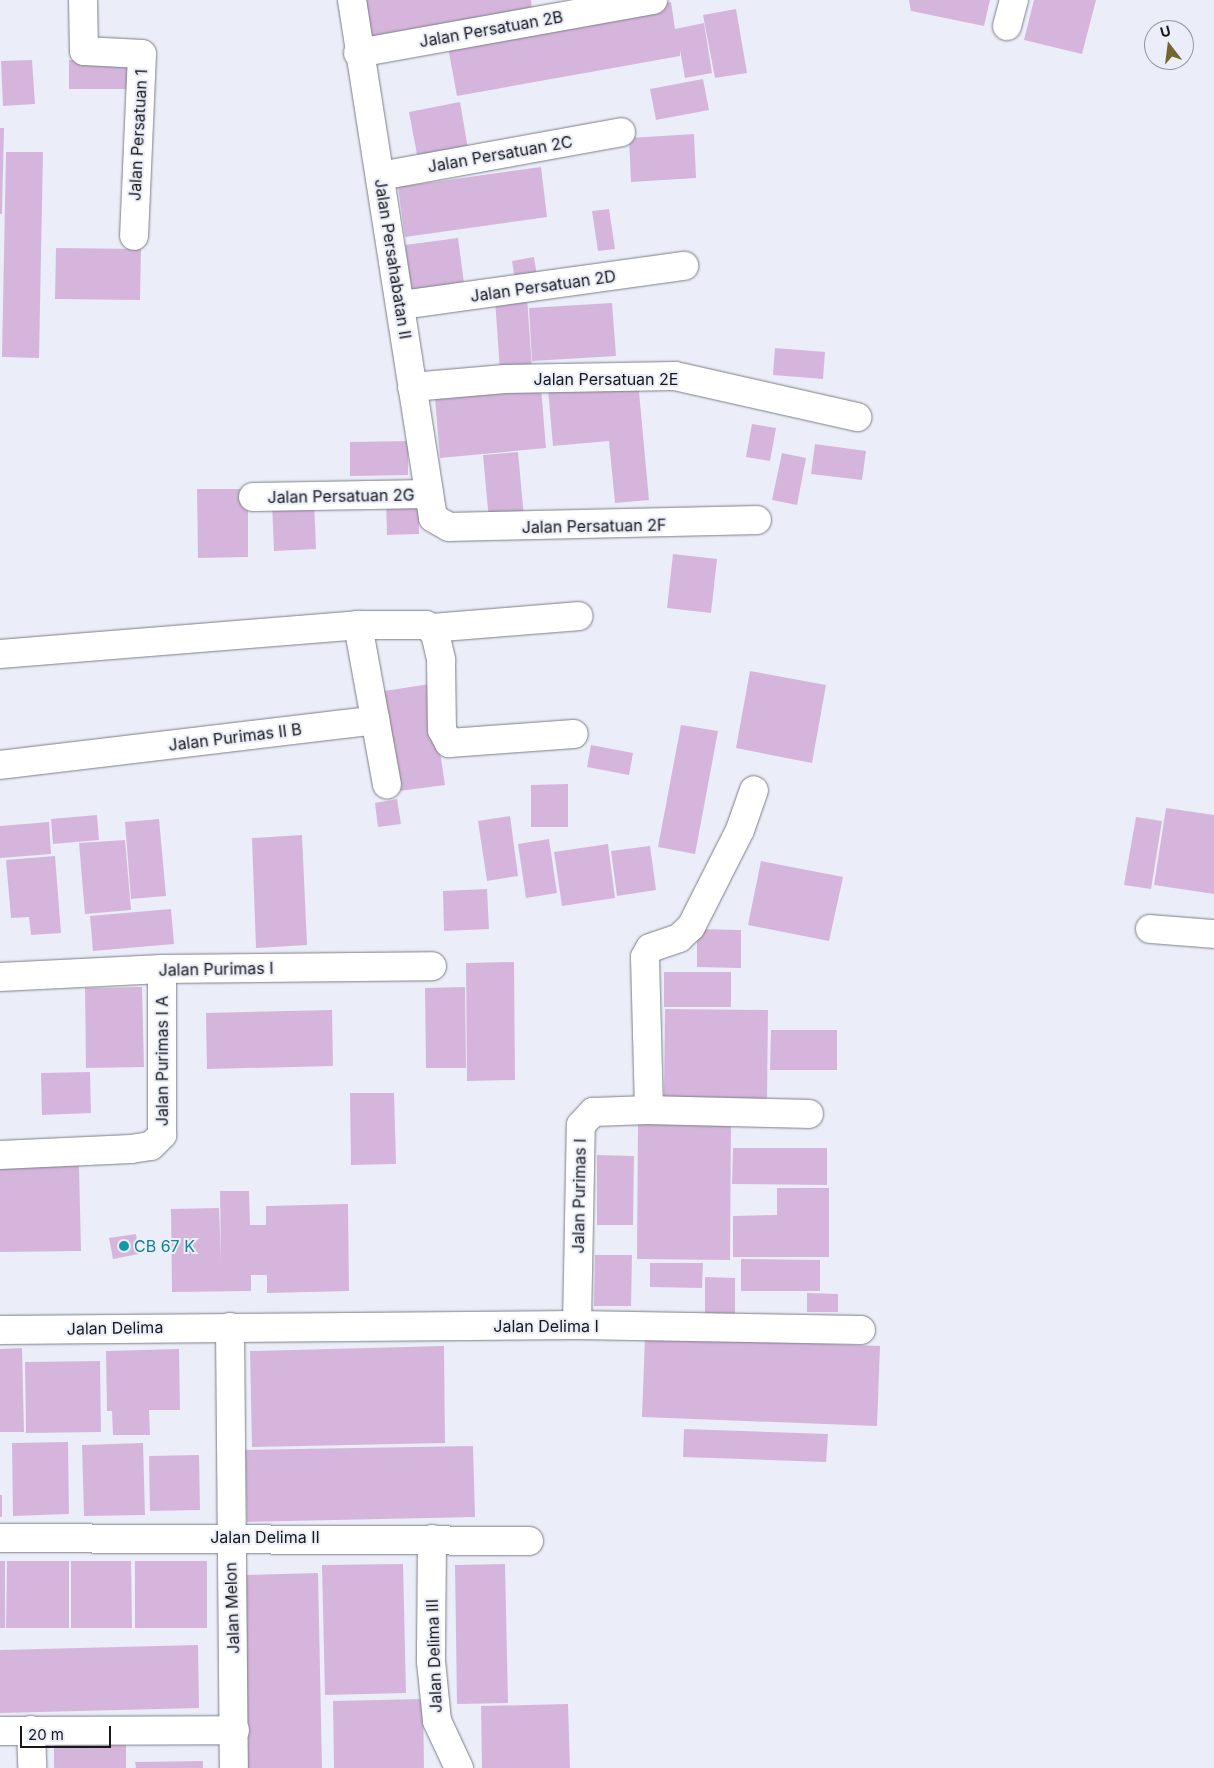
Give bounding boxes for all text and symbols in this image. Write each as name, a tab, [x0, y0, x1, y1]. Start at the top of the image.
street label: Jalan Persatuan 2B	[418, 7, 564, 51]
north arrow	[1144, 20, 1194, 70]
text: U	[1158, 21, 1172, 41]
street label: Jalan Persatuan 1	[125, 69, 151, 201]
street label: Jalan Persatuan 2C	[426, 132, 574, 176]
street label: Jalan Persahabatan II	[371, 177, 415, 341]
street label: Jalan Persatuan 2D	[469, 266, 617, 306]
street label: Jalan Persatuan 2E	[534, 369, 678, 389]
street label: Jalan Persatuan 2G	[267, 485, 415, 507]
street label: Jalan Persatuan 2F	[522, 515, 666, 537]
street label: Jalan Purimas II B	[167, 719, 303, 755]
street label: Jalan Purimas I	[158, 958, 274, 980]
street label: Jalan Purimas I A	[152, 996, 172, 1126]
street label: Jalan Purimas I	[568, 1138, 590, 1254]
place label: CB 67 K	[134, 1236, 195, 1256]
marker: CB 67 K	[118, 1240, 130, 1252]
street label: Jalan Delima I	[493, 1316, 599, 1336]
street label: Jalan Delima	[67, 1318, 163, 1338]
street label: Jalan Delima II	[210, 1527, 320, 1547]
street label: Jalan Melon	[221, 1562, 243, 1654]
street label: Jalan Delima III	[422, 1599, 446, 1713]
scale bar	[22, 1716, 114, 1748]
text: 20 m	[28, 1725, 64, 1744]

